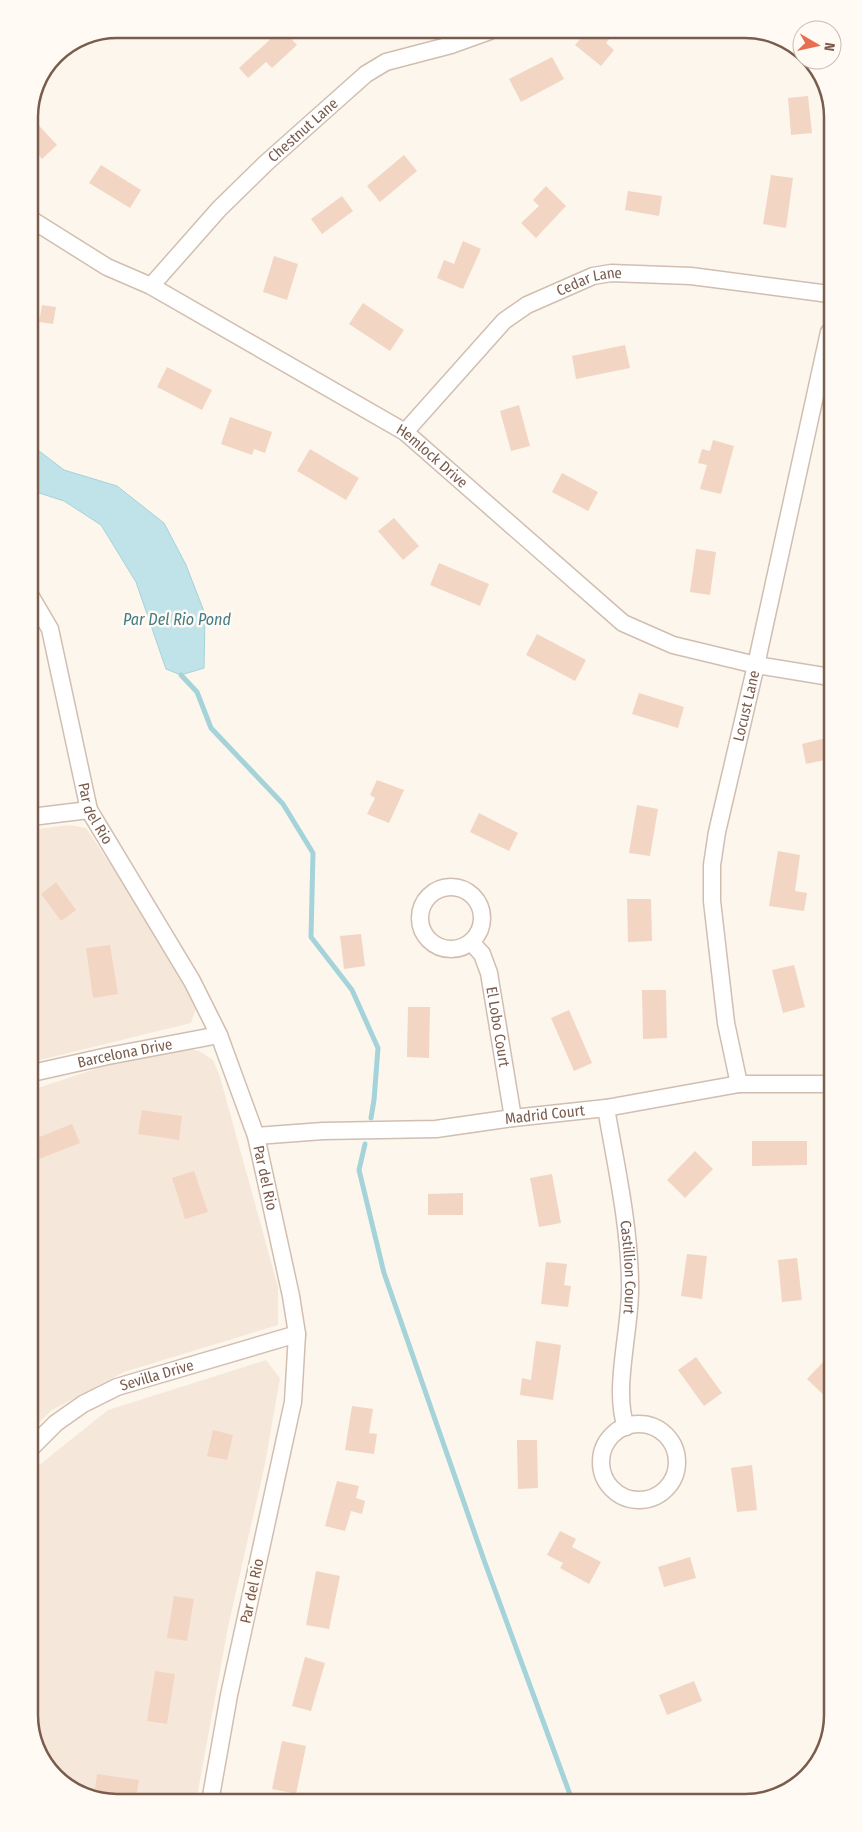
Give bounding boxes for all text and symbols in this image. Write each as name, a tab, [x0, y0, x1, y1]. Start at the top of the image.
north arrow	[792, 20, 842, 70]
text: N	[820, 41, 838, 52]
street label: Chestnut Lane	[264, 94, 342, 166]
street label: Cedar Lane	[554, 264, 622, 300]
street label: Hemlock Drive	[393, 420, 471, 492]
water label: Par Del Rio Pond	[123, 610, 231, 629]
street label: Locust Lane	[729, 669, 763, 743]
street label: Par del Rio	[74, 781, 117, 848]
street label: El Lobo Court	[482, 985, 513, 1068]
street label: Barcelona Drive	[76, 1035, 174, 1072]
street label: Madrid Court	[504, 1101, 586, 1128]
street label: Par del Rio	[249, 1144, 281, 1212]
street label: Castillion Court	[616, 1219, 639, 1315]
street label: Sevilla Drive	[118, 1356, 196, 1395]
street label: Par del Rio	[236, 1557, 268, 1625]

